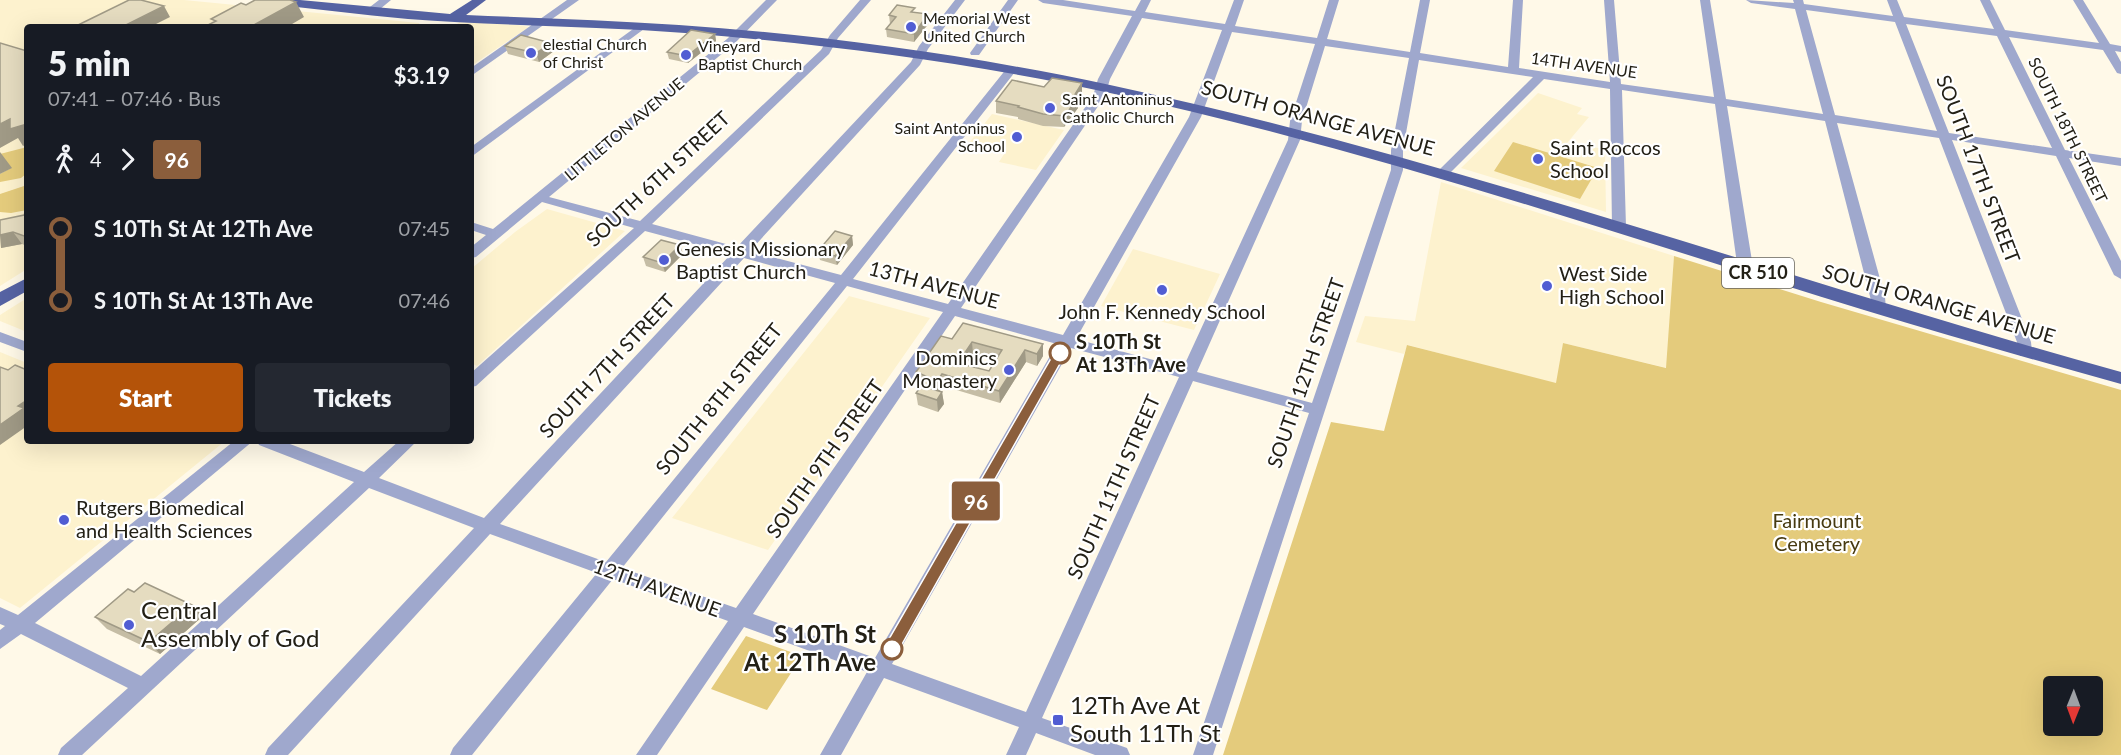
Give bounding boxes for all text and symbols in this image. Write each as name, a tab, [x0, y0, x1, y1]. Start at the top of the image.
place label: Memorial West United Church	[923, 8, 1031, 45]
marker: Memorial West United Church	[904, 20, 918, 34]
place label: elestial Church of Christ	[543, 34, 647, 71]
place label: Vineyard Baptist Church	[698, 36, 802, 73]
text: 5 min	[48, 43, 130, 83]
marker: elestial Church of Christ	[524, 46, 538, 60]
marker: Vineyard Baptist Church	[679, 48, 693, 62]
street label: 14TH AVENUE	[1530, 48, 1638, 81]
street label: SOUTH 18TH STREET	[2025, 54, 2112, 206]
text: $3.19	[394, 62, 450, 89]
street label: SOUTH 17TH STREET	[1932, 71, 2026, 266]
street label: LITTLETON AVENUE	[560, 73, 687, 184]
street label: SOUTH ORANGE AVENUE	[1199, 74, 1438, 160]
text: 07:41 – 07:46 · Bus	[48, 86, 221, 110]
place label: Saint Antoninus Catholic Church	[1062, 89, 1174, 126]
marker: Saint Antoninus Catholic Church	[1043, 101, 1057, 115]
street label: SOUTH 6TH STREET	[581, 105, 734, 251]
place label: Saint Antoninus School	[895, 118, 1005, 155]
marker: Saint Antoninus School	[1010, 130, 1024, 144]
place label: Saint Roccos School	[1550, 135, 1661, 182]
icon: walk	[48, 143, 81, 176]
icon: forward	[111, 143, 144, 176]
text: 4	[90, 147, 102, 171]
text: 96	[165, 147, 189, 172]
marker: Saint Roccos School	[1531, 152, 1545, 166]
text: S 10Th St At 12Th Ave	[94, 215, 313, 242]
text: 07:45	[399, 216, 450, 240]
place label: Genesis Missionary Baptist Church	[676, 236, 846, 283]
marker: Genesis Missionary Baptist Church	[657, 253, 671, 267]
street label: 13TH AVENUE	[867, 255, 1002, 313]
road number: CR 510	[1722, 258, 1794, 288]
street label: SOUTH ORANGE AVENUE	[1820, 258, 2058, 348]
place label: West Side High School	[1559, 261, 1665, 308]
street label: SOUTH 12TH STREET	[1261, 274, 1349, 471]
marker: West Side High School	[1540, 279, 1554, 293]
marker: John F. Kennedy School	[1155, 283, 1169, 297]
text: S 10Th St At 13Th Ave	[94, 287, 313, 314]
text: 07:46	[399, 288, 450, 312]
street label: SOUTH 7TH STREET	[533, 288, 679, 442]
place label: John F. Kennedy School	[1058, 299, 1266, 323]
street label: SOUTH 8TH STREET	[650, 318, 787, 479]
place label: S 10Th St At 13Th Ave	[1075, 329, 1186, 376]
marker: S 10Th St At 13Th Ave	[1049, 342, 1071, 364]
place label: Dominics Monastery	[902, 345, 998, 392]
button: Start	[48, 363, 243, 432]
button: Tickets	[255, 363, 450, 432]
marker: Dominics Monastery	[1002, 363, 1016, 377]
street label: SOUTH 9TH STREET	[761, 375, 888, 542]
street label: SOUTH 11TH STREET	[1062, 391, 1165, 583]
line badge: 96	[949, 482, 1003, 520]
text: 96	[964, 489, 988, 514]
place label: Rutgers Biomedical and Health Sciences	[76, 495, 253, 542]
park label: Fairmount Cemetery	[1772, 508, 1862, 555]
marker: Rutgers Biomedical and Health Sciences	[57, 513, 71, 527]
street label: 12TH AVENUE	[590, 553, 724, 621]
place label: Central Assembly of God	[141, 595, 319, 652]
marker: Central Assembly of God	[122, 618, 136, 632]
place label: S 10Th St At 12Th Ave	[743, 619, 876, 676]
marker: S 10Th St At 12Th Ave	[881, 638, 903, 660]
north arrow	[2043, 676, 2103, 736]
map controls	[2043, 676, 2103, 736]
place label: 12Th Ave At South 11Th St	[1070, 690, 1221, 747]
marker: 12Th Ave At South 11Th St	[1051, 713, 1065, 727]

